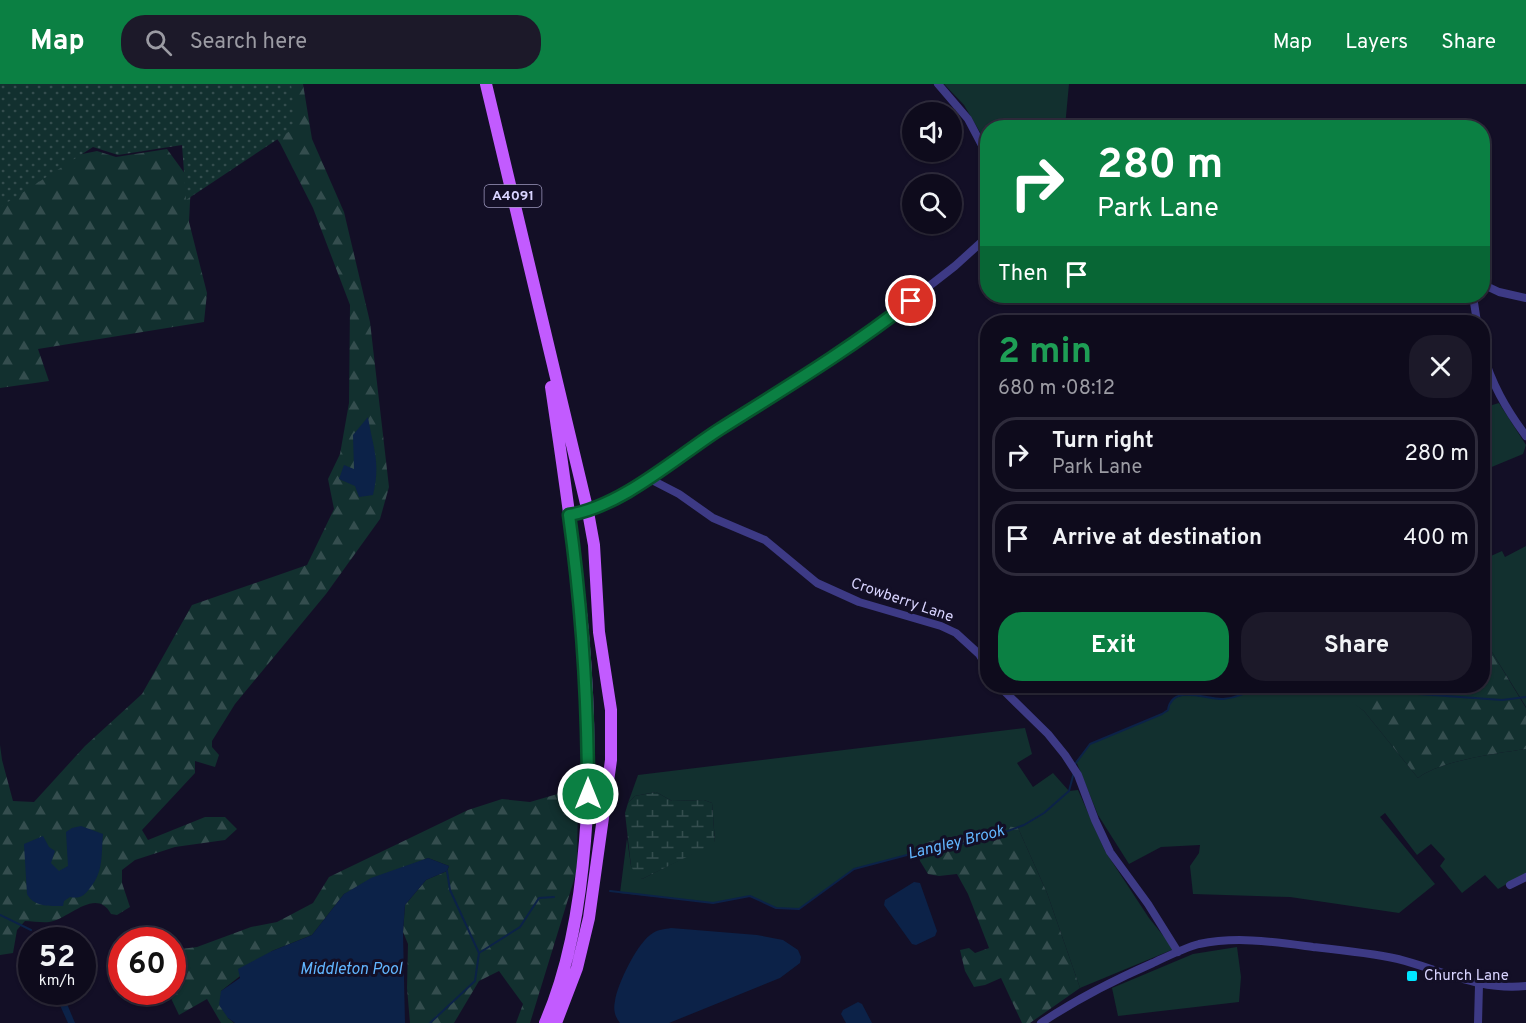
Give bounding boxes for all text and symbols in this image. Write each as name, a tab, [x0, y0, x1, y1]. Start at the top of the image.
search box	[121, 15, 541, 69]
text: Map	[30, 24, 85, 60]
icon: search	[142, 26, 175, 59]
text: Search here	[190, 29, 307, 56]
text: Map	[1273, 29, 1312, 56]
text: Layers	[1345, 29, 1408, 56]
text: Share	[1441, 29, 1496, 56]
map controls	[902, 102, 962, 234]
button: sound	[902, 102, 962, 162]
text: 280 m	[1097, 140, 1223, 193]
icon: right	[998, 144, 1076, 222]
button: search	[902, 174, 962, 234]
road number: A4091	[484, 185, 542, 207]
text: Park Lane	[1097, 192, 1219, 226]
icon: arrive	[1060, 258, 1093, 291]
text: Then	[998, 261, 1048, 288]
pin	[885, 275, 936, 326]
icon: arrive	[894, 284, 927, 317]
text: 2 min	[998, 330, 1092, 376]
button: close	[1409, 335, 1472, 398]
text: 680 m · 08:12	[998, 376, 1115, 402]
text: Turn right	[1052, 428, 1154, 455]
icon: right	[1001, 438, 1034, 471]
text: 280 m	[1404, 441, 1469, 468]
text: Park Lane	[1052, 455, 1142, 481]
icon: arrive	[1001, 522, 1034, 555]
text: Arrive at destination	[1052, 525, 1262, 552]
text: 400 m	[1403, 525, 1469, 552]
street label: Crowberry Lane	[848, 575, 956, 627]
button: Exit	[998, 612, 1229, 681]
button: Share	[1241, 612, 1472, 681]
position arrow	[556, 762, 620, 826]
water label: Langley Brook	[905, 821, 1007, 865]
speed limit sign: 60	[108, 927, 186, 1005]
text: 52	[39, 940, 75, 977]
water label: Middleton Pool	[300, 960, 403, 980]
place label: Church Lane	[1424, 967, 1509, 986]
marker: Church Lane	[1405, 969, 1419, 983]
text: km/h	[39, 972, 75, 991]

